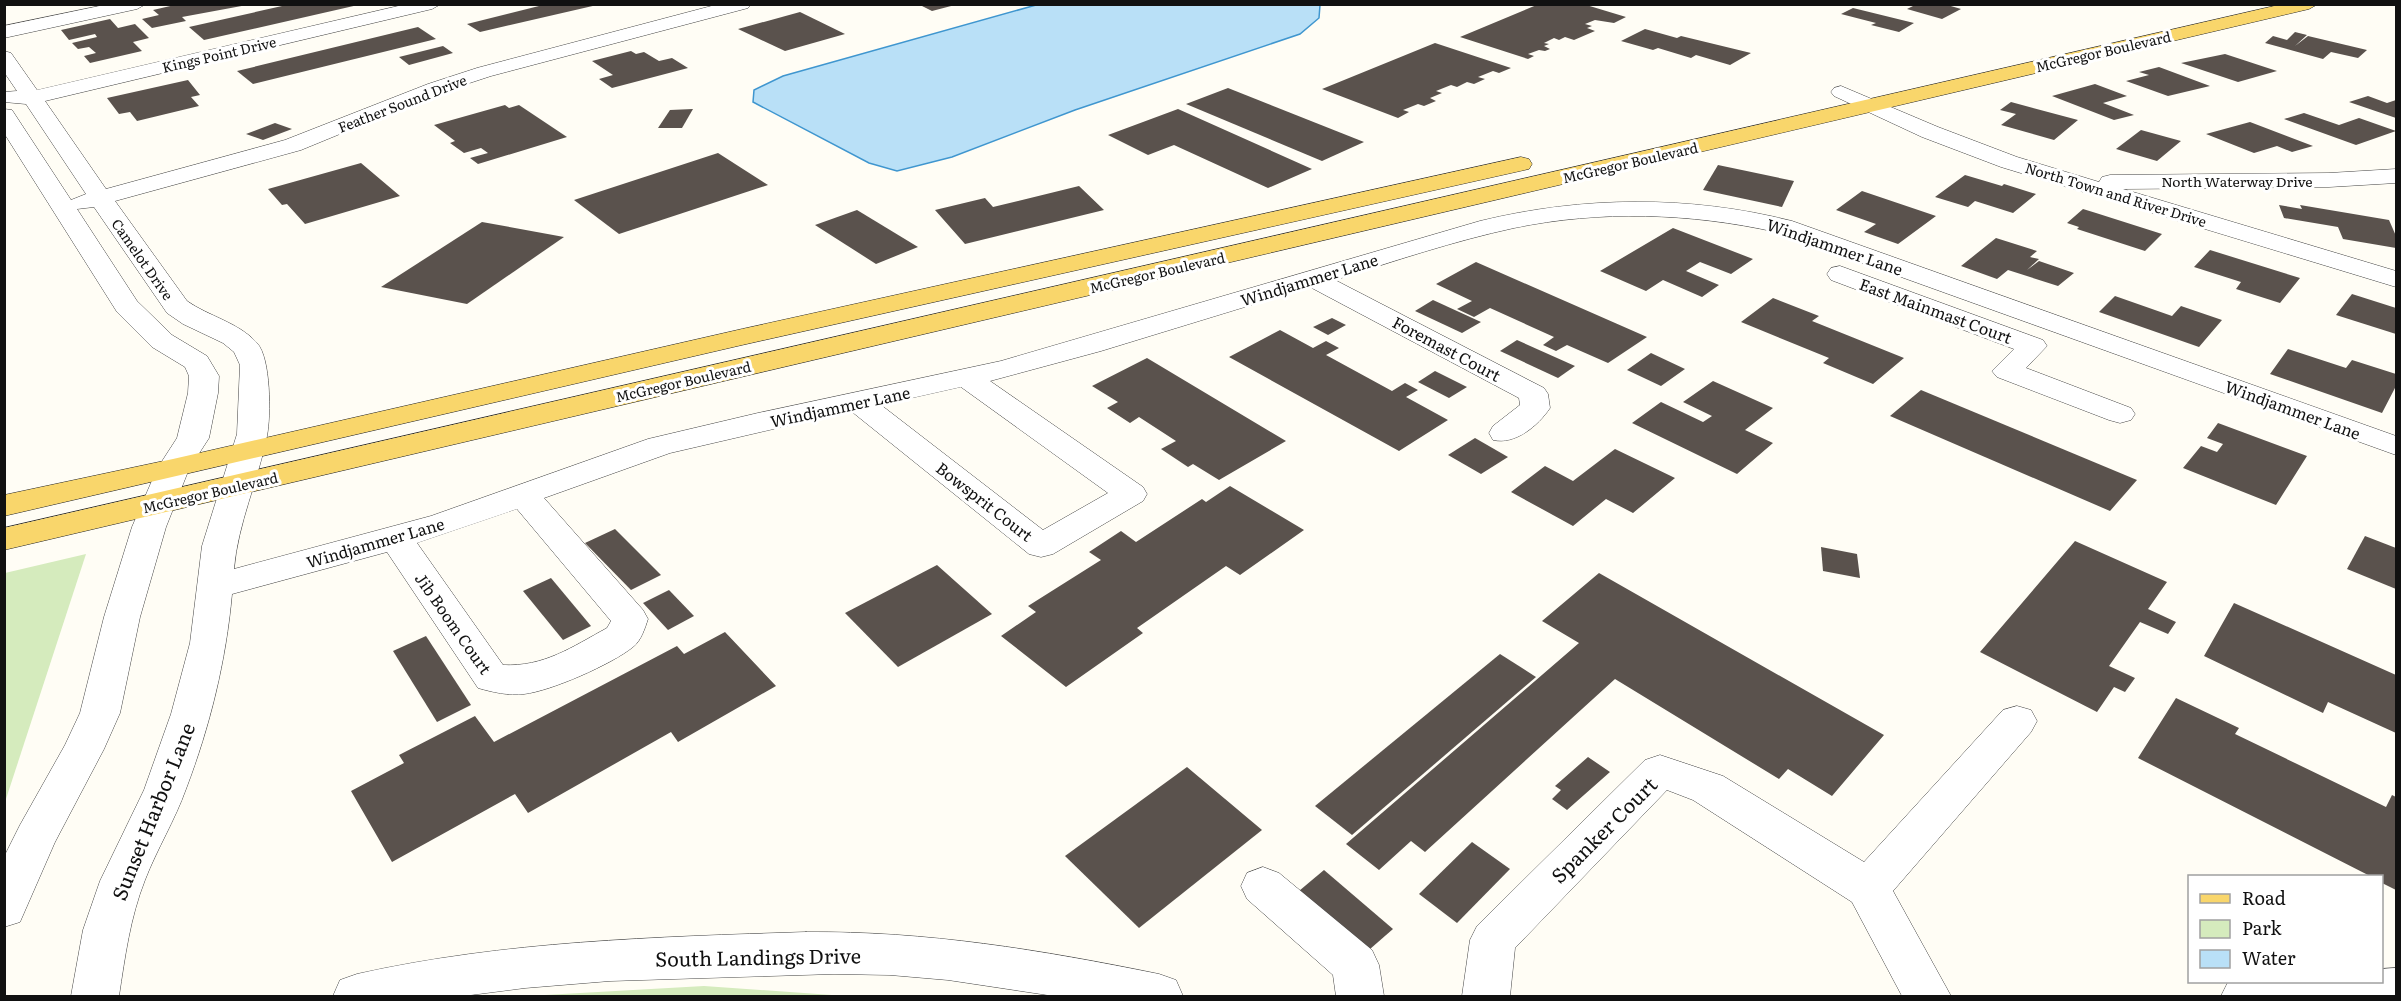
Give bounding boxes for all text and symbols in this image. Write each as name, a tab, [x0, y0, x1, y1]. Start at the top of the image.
street label: McGregor Boulevard	[2033, 26, 2173, 76]
street label: Kings Point Drive	[160, 31, 278, 77]
street label: Feather Sound Drive	[335, 69, 469, 137]
street label: McGregor Boulevard	[1560, 137, 1700, 187]
street label: North Town and River Drive	[2023, 157, 2209, 231]
street label: North Waterway Drive	[2161, 171, 2313, 191]
street label: Windjammer Lane	[1764, 211, 1906, 281]
street label: Camelot Drive	[107, 214, 179, 304]
street label: McGregor Boulevard	[1087, 247, 1227, 297]
street label: Windjammer Lane	[1237, 247, 1381, 311]
street label: East Mainmast Court	[1856, 271, 2016, 349]
street label: Foremast Court	[1389, 309, 1506, 387]
street label: McGregor Boulevard	[613, 356, 753, 406]
street label: Windjammer Lane	[2222, 373, 2364, 445]
street label: Windjammer Lane	[768, 379, 912, 433]
street label: Bowsprit Court	[931, 455, 1039, 547]
street label: McGregor Boulevard	[140, 467, 280, 517]
street label: Windjammer Lane	[303, 511, 447, 573]
street label: Jib Boom Court	[410, 567, 498, 679]
street label: Sunset Harbor Lane	[103, 718, 201, 904]
street label: Spanker Court	[1543, 769, 1663, 889]
legend	[2188, 875, 2383, 983]
text: Road	[2242, 884, 2286, 911]
text: Park	[2242, 914, 2283, 941]
street label: South Landings Drive	[655, 939, 861, 973]
text: Water	[2242, 944, 2296, 971]

